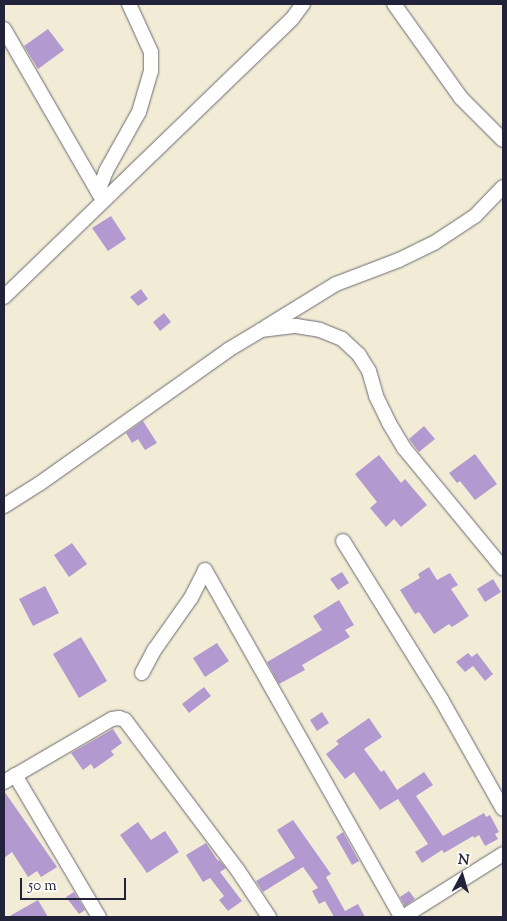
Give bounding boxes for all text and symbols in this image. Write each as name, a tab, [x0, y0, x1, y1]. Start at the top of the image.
north arrow	[437, 851, 487, 901]
text: N	[457, 851, 470, 872]
scale bar	[22, 868, 129, 900]
text: 50 m	[28, 876, 57, 897]

